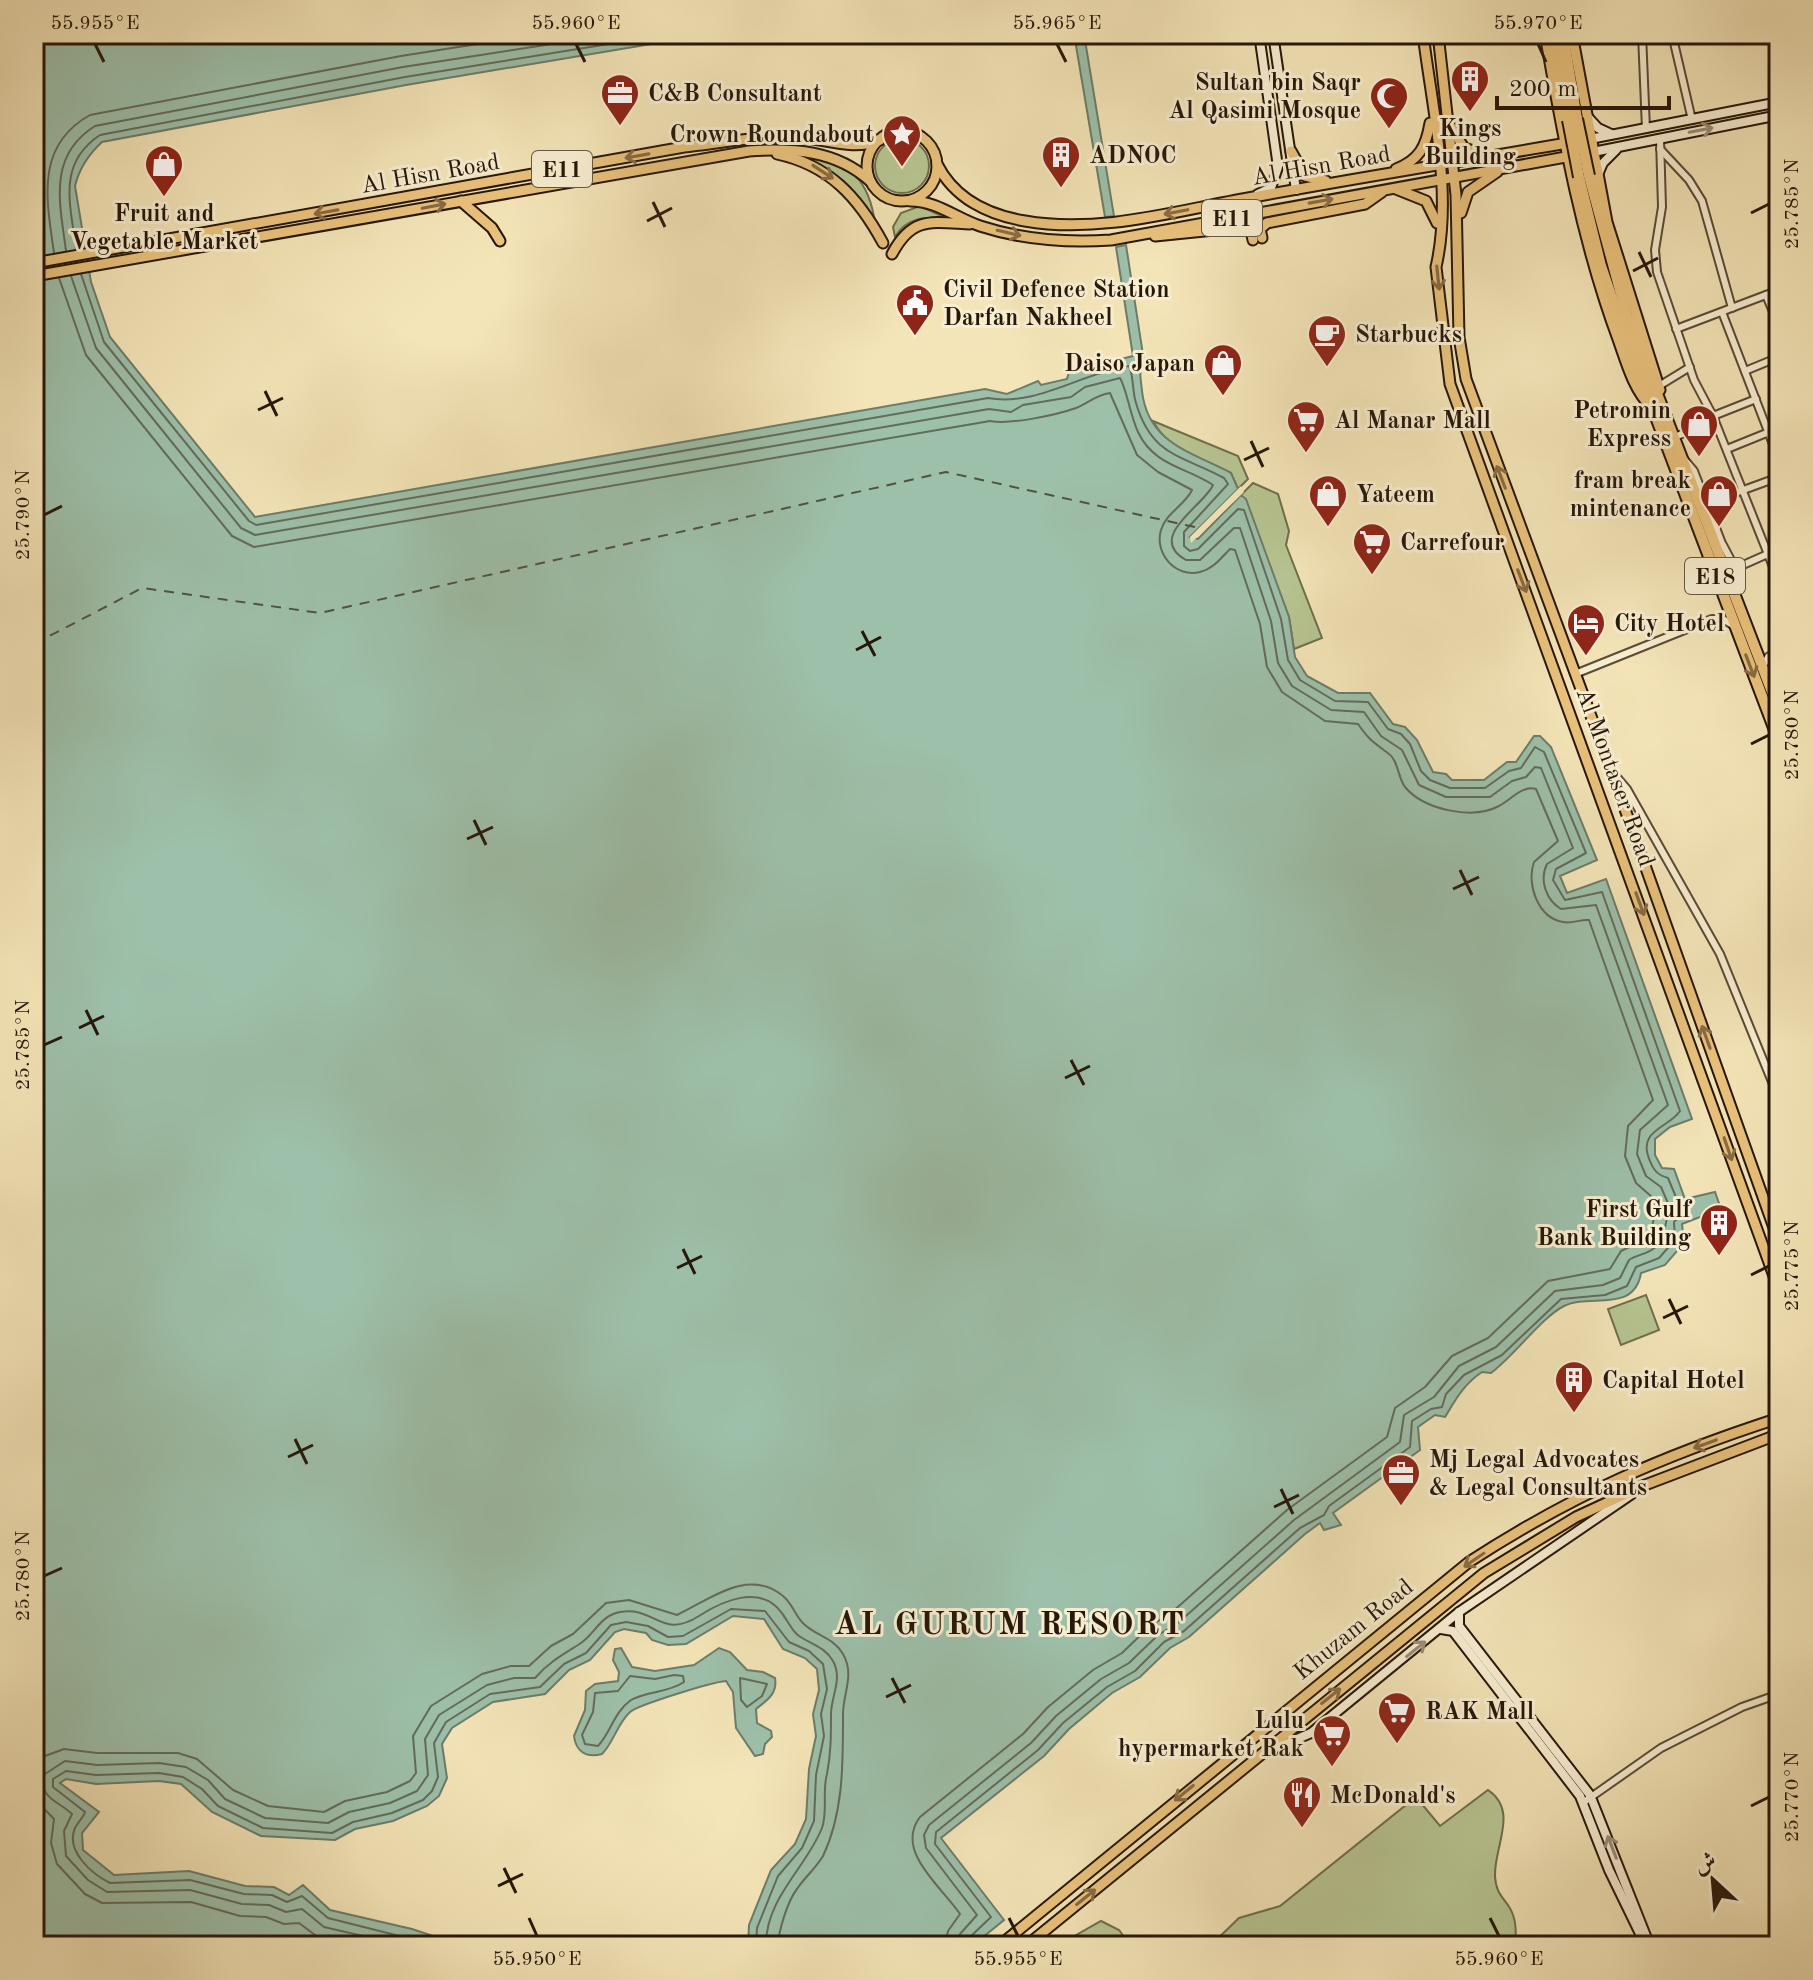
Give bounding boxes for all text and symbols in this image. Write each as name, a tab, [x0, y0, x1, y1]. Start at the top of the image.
text: 55.955°E	[51, 14, 140, 34]
text: 55.960°E	[532, 14, 621, 34]
text: 55.965°E	[1013, 14, 1102, 34]
text: 55.970°E	[1494, 14, 1583, 34]
building icon: Kings Building	[1449, 58, 1491, 113]
scale bar	[1497, 60, 1669, 110]
office icon: C&B Consultant	[599, 72, 641, 127]
place label: Sultan bin Saqr Al Qasimi Mosque	[1168, 72, 1361, 124]
mosque icon: Sultan bin Saqr Al Qasimi Mosque	[1368, 75, 1410, 130]
text: 200 m	[1509, 78, 1577, 102]
place label: C&B Consultant	[648, 83, 822, 107]
place icon: Crown Roundabout	[881, 113, 923, 168]
place label: Kings Building	[1424, 118, 1516, 170]
one-way arrow	[1688, 122, 1714, 137]
place label: Crown Roundabout	[669, 124, 874, 148]
building icon: ADNOC	[1040, 134, 1082, 189]
shop icon: Fruit and Vegetable Market	[143, 143, 185, 198]
street label: Al Hisn Road	[1250, 143, 1393, 191]
place label: ADNOC	[1089, 145, 1176, 169]
one-way arrow	[625, 149, 650, 164]
street label: Al Hisn Road	[359, 151, 502, 199]
road number: E11	[532, 151, 592, 187]
text: 25.785°N	[1783, 159, 1803, 249]
one-way arrow	[811, 165, 834, 181]
one-way arrow	[1307, 192, 1333, 207]
one-way arrow	[420, 197, 446, 212]
road number: E11	[1202, 200, 1262, 236]
place label: Fruit and Vegetable Market	[70, 203, 259, 255]
one-way arrow	[314, 205, 339, 220]
one-way arrow	[1164, 205, 1190, 220]
one-way arrow	[996, 227, 1021, 242]
one-way arrow	[1431, 265, 1446, 291]
place label: Civil Defence Station Darfan Nakheel	[943, 279, 1170, 331]
public building icon: Civil Defence Station Darfan Nakheel	[894, 282, 936, 337]
cafe icon: Starbucks	[1306, 313, 1348, 368]
place label: Starbucks	[1355, 324, 1462, 348]
shop icon: Daiso Japan	[1202, 342, 1244, 397]
place label: Daiso Japan	[1064, 353, 1195, 377]
supermarket icon: Al Manar Mall	[1285, 399, 1327, 454]
place label: Petromin Express	[1573, 400, 1671, 452]
shop icon: Petromin Express	[1678, 403, 1720, 458]
place label: Al Manar Mall	[1334, 410, 1491, 434]
one-way arrow	[1493, 466, 1507, 490]
text: 25.790°N	[14, 470, 34, 560]
place label: fram break mintenance	[1570, 470, 1691, 522]
shop icon: Yateem	[1307, 473, 1349, 528]
shop icon: fram break mintenance	[1698, 473, 1740, 528]
place label: Yateem	[1356, 484, 1435, 508]
supermarket icon: Carrefour	[1351, 521, 1393, 576]
place label: Carrefour	[1400, 532, 1504, 556]
road number: E18	[1685, 558, 1745, 594]
one-way arrow	[1516, 568, 1530, 593]
hotel icon: City Hotel	[1565, 602, 1607, 657]
place label: City Hotel	[1614, 613, 1724, 637]
one-way arrow	[1744, 653, 1758, 678]
street label: Al Montaser Road	[1571, 685, 1658, 870]
text: 25.780°N	[1783, 690, 1803, 780]
one-way arrow	[1634, 891, 1648, 916]
text: 25.785°N	[14, 1000, 34, 1090]
one-way arrow	[1698, 1025, 1713, 1050]
one-way arrow	[1722, 1136, 1736, 1161]
place label: First Gulf Bank Building	[1537, 1199, 1693, 1251]
building icon: First Gulf Bank Building	[1698, 1202, 1740, 1257]
text: 25.775°N	[1783, 1221, 1803, 1311]
building icon: Capital Hotel	[1553, 1359, 1595, 1414]
place label: Capital Hotel	[1602, 1370, 1745, 1394]
one-way arrow	[1693, 1438, 1718, 1452]
place label: Mj Legal Advocates & Legal Consultants	[1429, 1449, 1647, 1501]
office icon: Mj Legal Advocates & Legal Consultants	[1380, 1452, 1422, 1507]
text: 25.780°N	[14, 1531, 34, 1621]
one-way arrow	[1463, 1551, 1485, 1568]
street label: Khuzam Road	[1290, 1575, 1418, 1686]
district label: AL GURUM RESORT	[834, 1610, 1186, 1642]
one-way arrow	[1405, 1640, 1425, 1658]
one-way arrow	[1320, 1687, 1341, 1705]
supermarket icon: RAK Mall	[1376, 1690, 1418, 1745]
place label: RAK Mall	[1425, 1701, 1534, 1725]
place label: Lulu hypermarket Rak	[1118, 1710, 1304, 1762]
supermarket icon: Lulu hypermarket Rak	[1311, 1713, 1353, 1768]
text: 25.770°N	[1783, 1752, 1803, 1842]
restaurant icon: McDonald's	[1281, 1774, 1323, 1829]
one-way arrow	[1174, 1784, 1195, 1802]
place label: McDonald's	[1330, 1785, 1455, 1809]
one-way arrow	[1604, 1835, 1618, 1860]
north arrow	[1673, 1840, 1753, 1920]
text: ش	[1690, 1849, 1720, 1878]
one-way arrow	[1075, 1888, 1096, 1905]
text: 55.950°E	[493, 1950, 582, 1970]
text: 55.955°E	[974, 1950, 1063, 1970]
text: 55.960°E	[1455, 1950, 1544, 1970]

